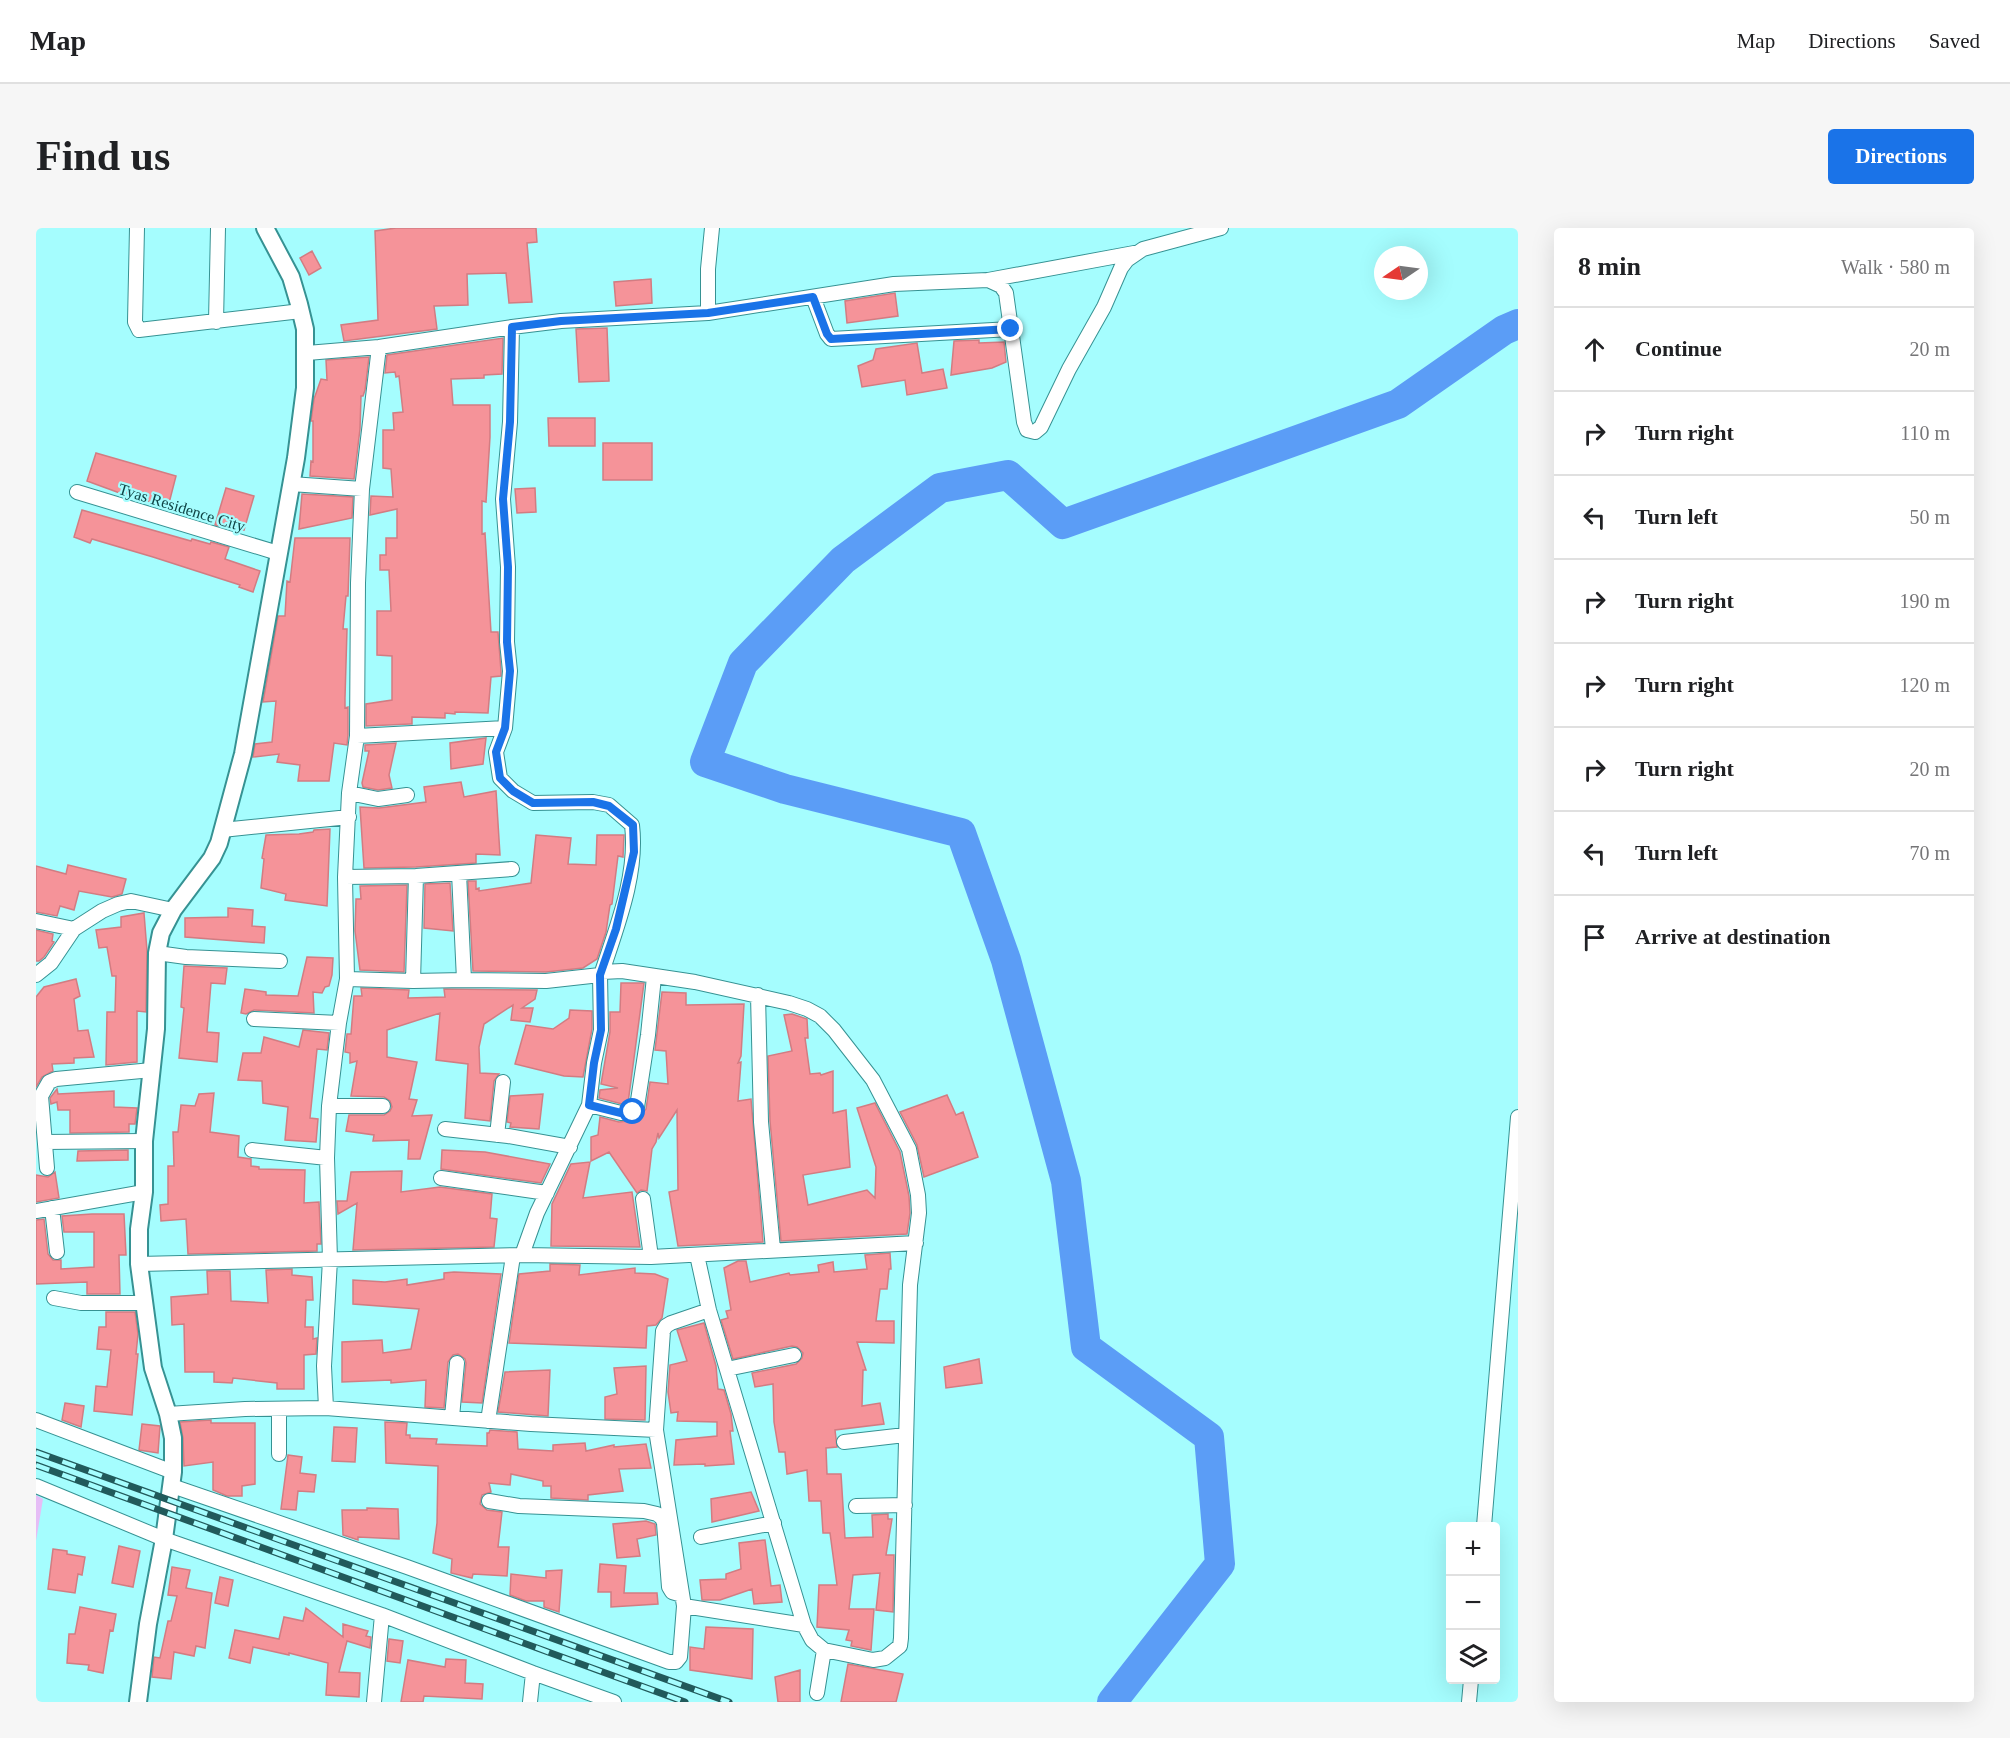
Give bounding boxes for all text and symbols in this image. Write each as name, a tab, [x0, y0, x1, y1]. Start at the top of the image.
text: Map	[30, 25, 86, 56]
text: Map	[1737, 29, 1775, 53]
text: Directions	[1808, 29, 1896, 53]
text: Saved	[1929, 29, 1980, 53]
button: Directions	[1828, 129, 1974, 184]
text: Find us	[36, 133, 170, 179]
north arrow	[1374, 246, 1428, 300]
text: 8 min	[1578, 252, 1641, 281]
text: Walk · 580 m	[1841, 256, 1950, 278]
route end	[997, 315, 1023, 341]
icon: ahead	[1578, 333, 1611, 366]
text: Continue	[1635, 336, 1722, 361]
text: 20 m	[1909, 338, 1950, 360]
icon: right	[1578, 417, 1611, 450]
text: Turn right	[1635, 420, 1734, 445]
text: 110 m	[1900, 422, 1950, 444]
street label: Tyas Residence City	[116, 480, 247, 536]
icon: left	[1578, 501, 1611, 534]
text: Turn left	[1635, 504, 1718, 529]
text: 50 m	[1909, 506, 1950, 528]
icon: right	[1578, 585, 1611, 618]
text: Turn right	[1635, 588, 1734, 613]
text: 190 m	[1899, 590, 1950, 612]
icon: right	[1578, 669, 1611, 702]
text: Turn right	[1635, 672, 1734, 697]
text: 120 m	[1899, 674, 1950, 696]
icon: right	[1578, 753, 1611, 786]
text: Turn right	[1635, 756, 1734, 781]
text: 20 m	[1909, 758, 1950, 780]
icon: left	[1578, 837, 1611, 870]
text: Turn left	[1635, 840, 1718, 865]
text: 70 m	[1909, 842, 1950, 864]
icon: arrive	[1578, 921, 1611, 954]
text: Arrive at destination	[1635, 924, 1831, 949]
route start	[619, 1098, 645, 1124]
map controls	[1446, 1522, 1500, 1684]
button: +	[1446, 1522, 1500, 1576]
button: −	[1446, 1576, 1500, 1630]
button: layers	[1446, 1630, 1500, 1684]

